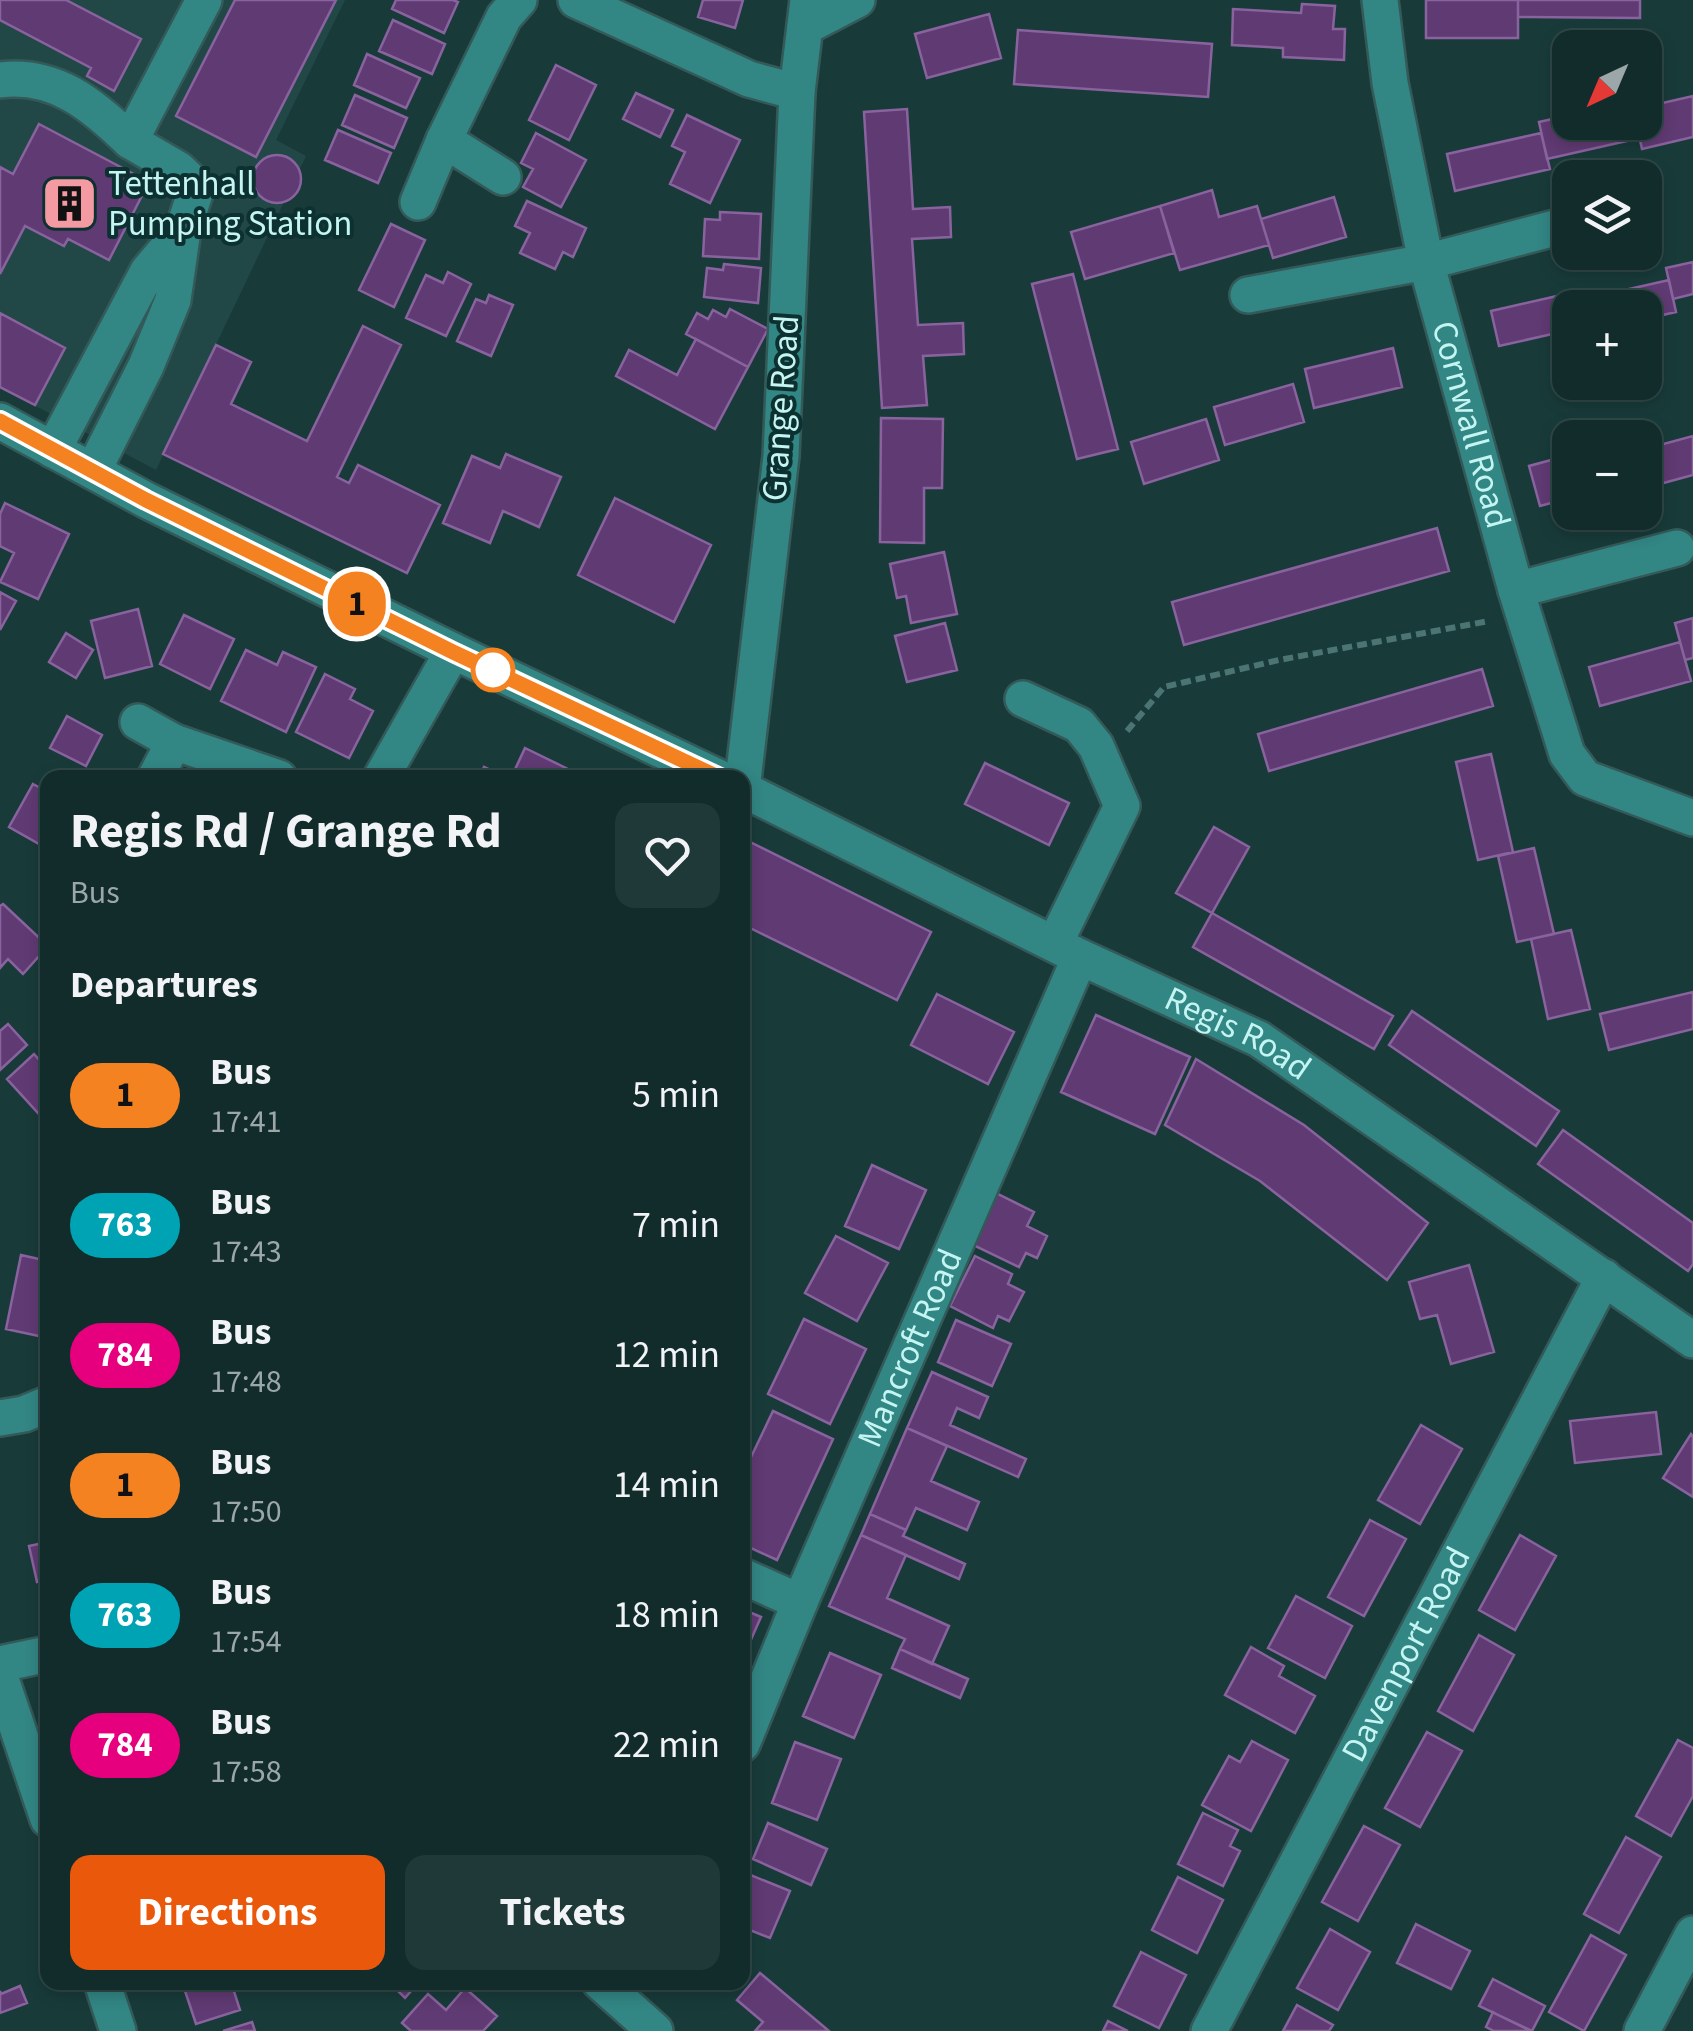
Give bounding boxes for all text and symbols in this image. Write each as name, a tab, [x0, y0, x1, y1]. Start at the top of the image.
north arrow	[1552, 30, 1662, 140]
map controls	[1552, 30, 1662, 530]
place label: Tettenhall Pumping Station	[108, 159, 352, 249]
button: layers	[1552, 160, 1662, 270]
building icon: Tettenhall Pumping Station	[39, 174, 99, 234]
button: +	[1552, 290, 1662, 400]
street label: Grange Road	[750, 313, 812, 503]
street label: Cornwall Road	[1418, 316, 1523, 534]
button: −	[1552, 420, 1662, 530]
line badge: 1	[324, 572, 390, 636]
text: 1	[348, 579, 366, 629]
unlabelled marker	[472, 649, 514, 691]
text: Regis Rd / Grange Rd	[70, 798, 502, 866]
button: heart	[615, 803, 720, 908]
text: Bus	[70, 870, 120, 916]
text: Departures	[70, 958, 258, 1012]
street label: Regis Road	[1156, 974, 1321, 1093]
text: Bus	[210, 1045, 271, 1099]
text: 5 min	[632, 1068, 720, 1122]
text: 1	[116, 1070, 134, 1120]
text: 17:41	[210, 1099, 282, 1145]
text: Bus	[210, 1175, 271, 1229]
text: 7 min	[632, 1198, 720, 1252]
text: 763	[97, 1200, 153, 1250]
text: 17:43	[210, 1229, 282, 1275]
street label: Mancroft Road	[845, 1241, 975, 1455]
text: Bus	[210, 1305, 271, 1359]
text: 12 min	[613, 1328, 720, 1382]
text: 784	[97, 1330, 153, 1380]
text: 17:48	[210, 1359, 282, 1405]
text: Bus	[210, 1435, 271, 1489]
text: 14 min	[613, 1458, 720, 1512]
text: 1	[116, 1460, 134, 1510]
text: 17:50	[210, 1489, 282, 1535]
street label: Davenport Road	[1329, 1538, 1483, 1771]
text: Bus	[210, 1565, 271, 1619]
text: 18 min	[613, 1588, 720, 1642]
text: 763	[97, 1590, 153, 1640]
text: 17:54	[210, 1619, 282, 1665]
text: Bus	[210, 1695, 271, 1749]
text: 22 min	[613, 1718, 720, 1772]
text: 784	[97, 1720, 153, 1770]
text: 17:58	[210, 1749, 282, 1795]
button: Directions	[70, 1855, 385, 1970]
button: Tickets	[405, 1855, 720, 1970]

